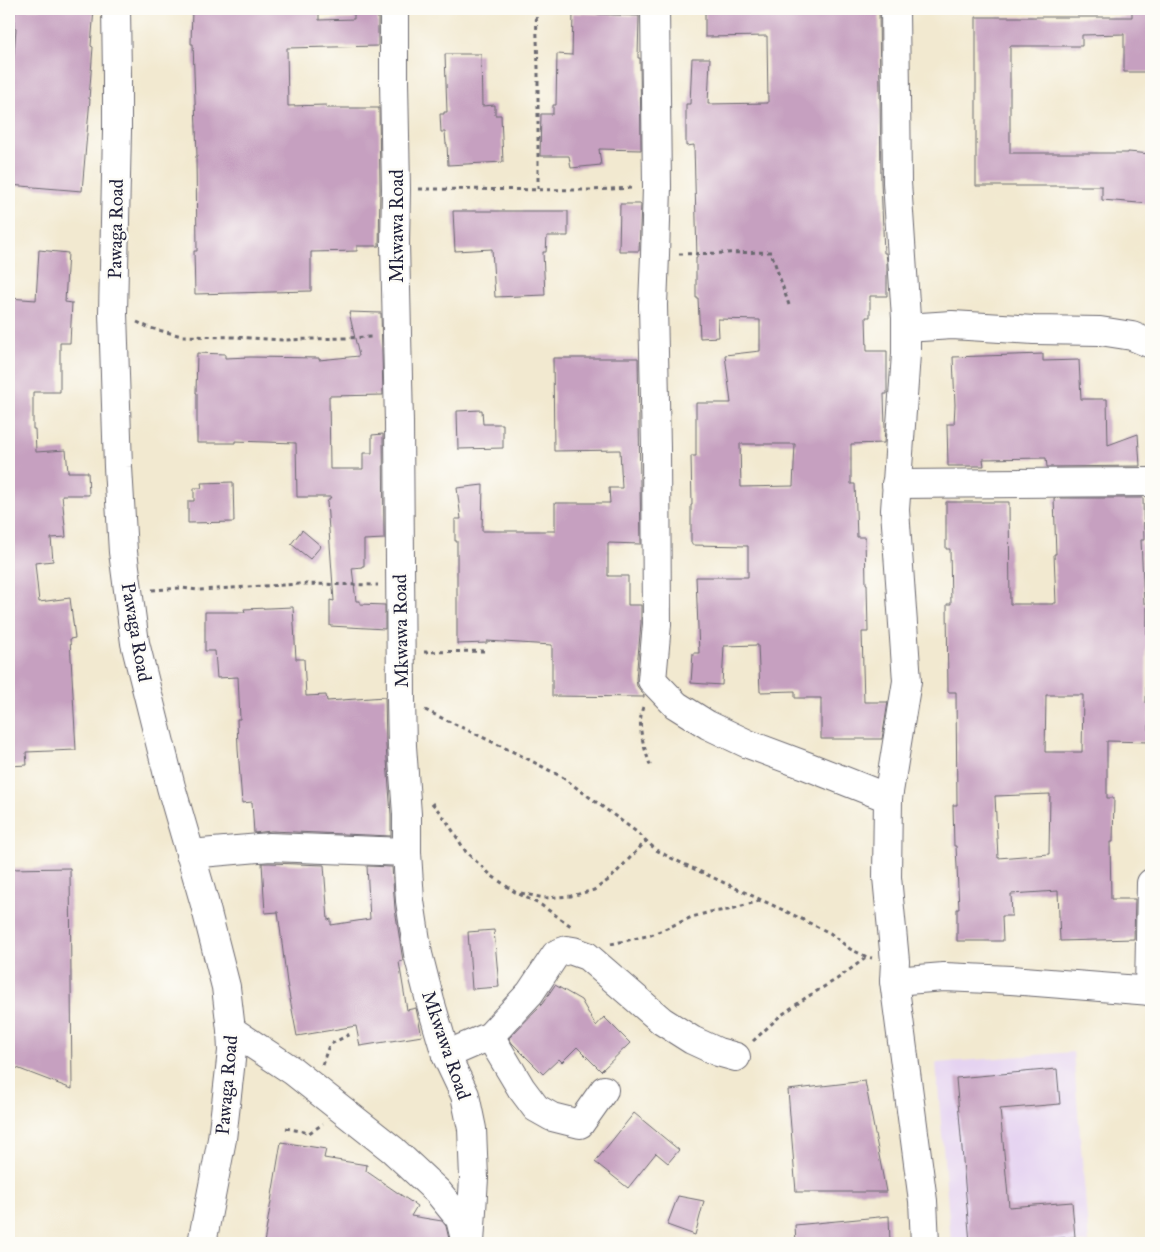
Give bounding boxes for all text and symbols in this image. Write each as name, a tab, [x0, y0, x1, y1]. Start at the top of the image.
street label: Mkwawa Road	[385, 169, 408, 283]
street label: Pawaga Road	[103, 178, 129, 279]
street label: Mkwawa Road	[388, 573, 413, 688]
street label: Pawaga Road	[115, 581, 157, 684]
street label: Mkwawa Road	[417, 988, 476, 1103]
street label: Pawaga Road	[211, 1034, 243, 1136]

